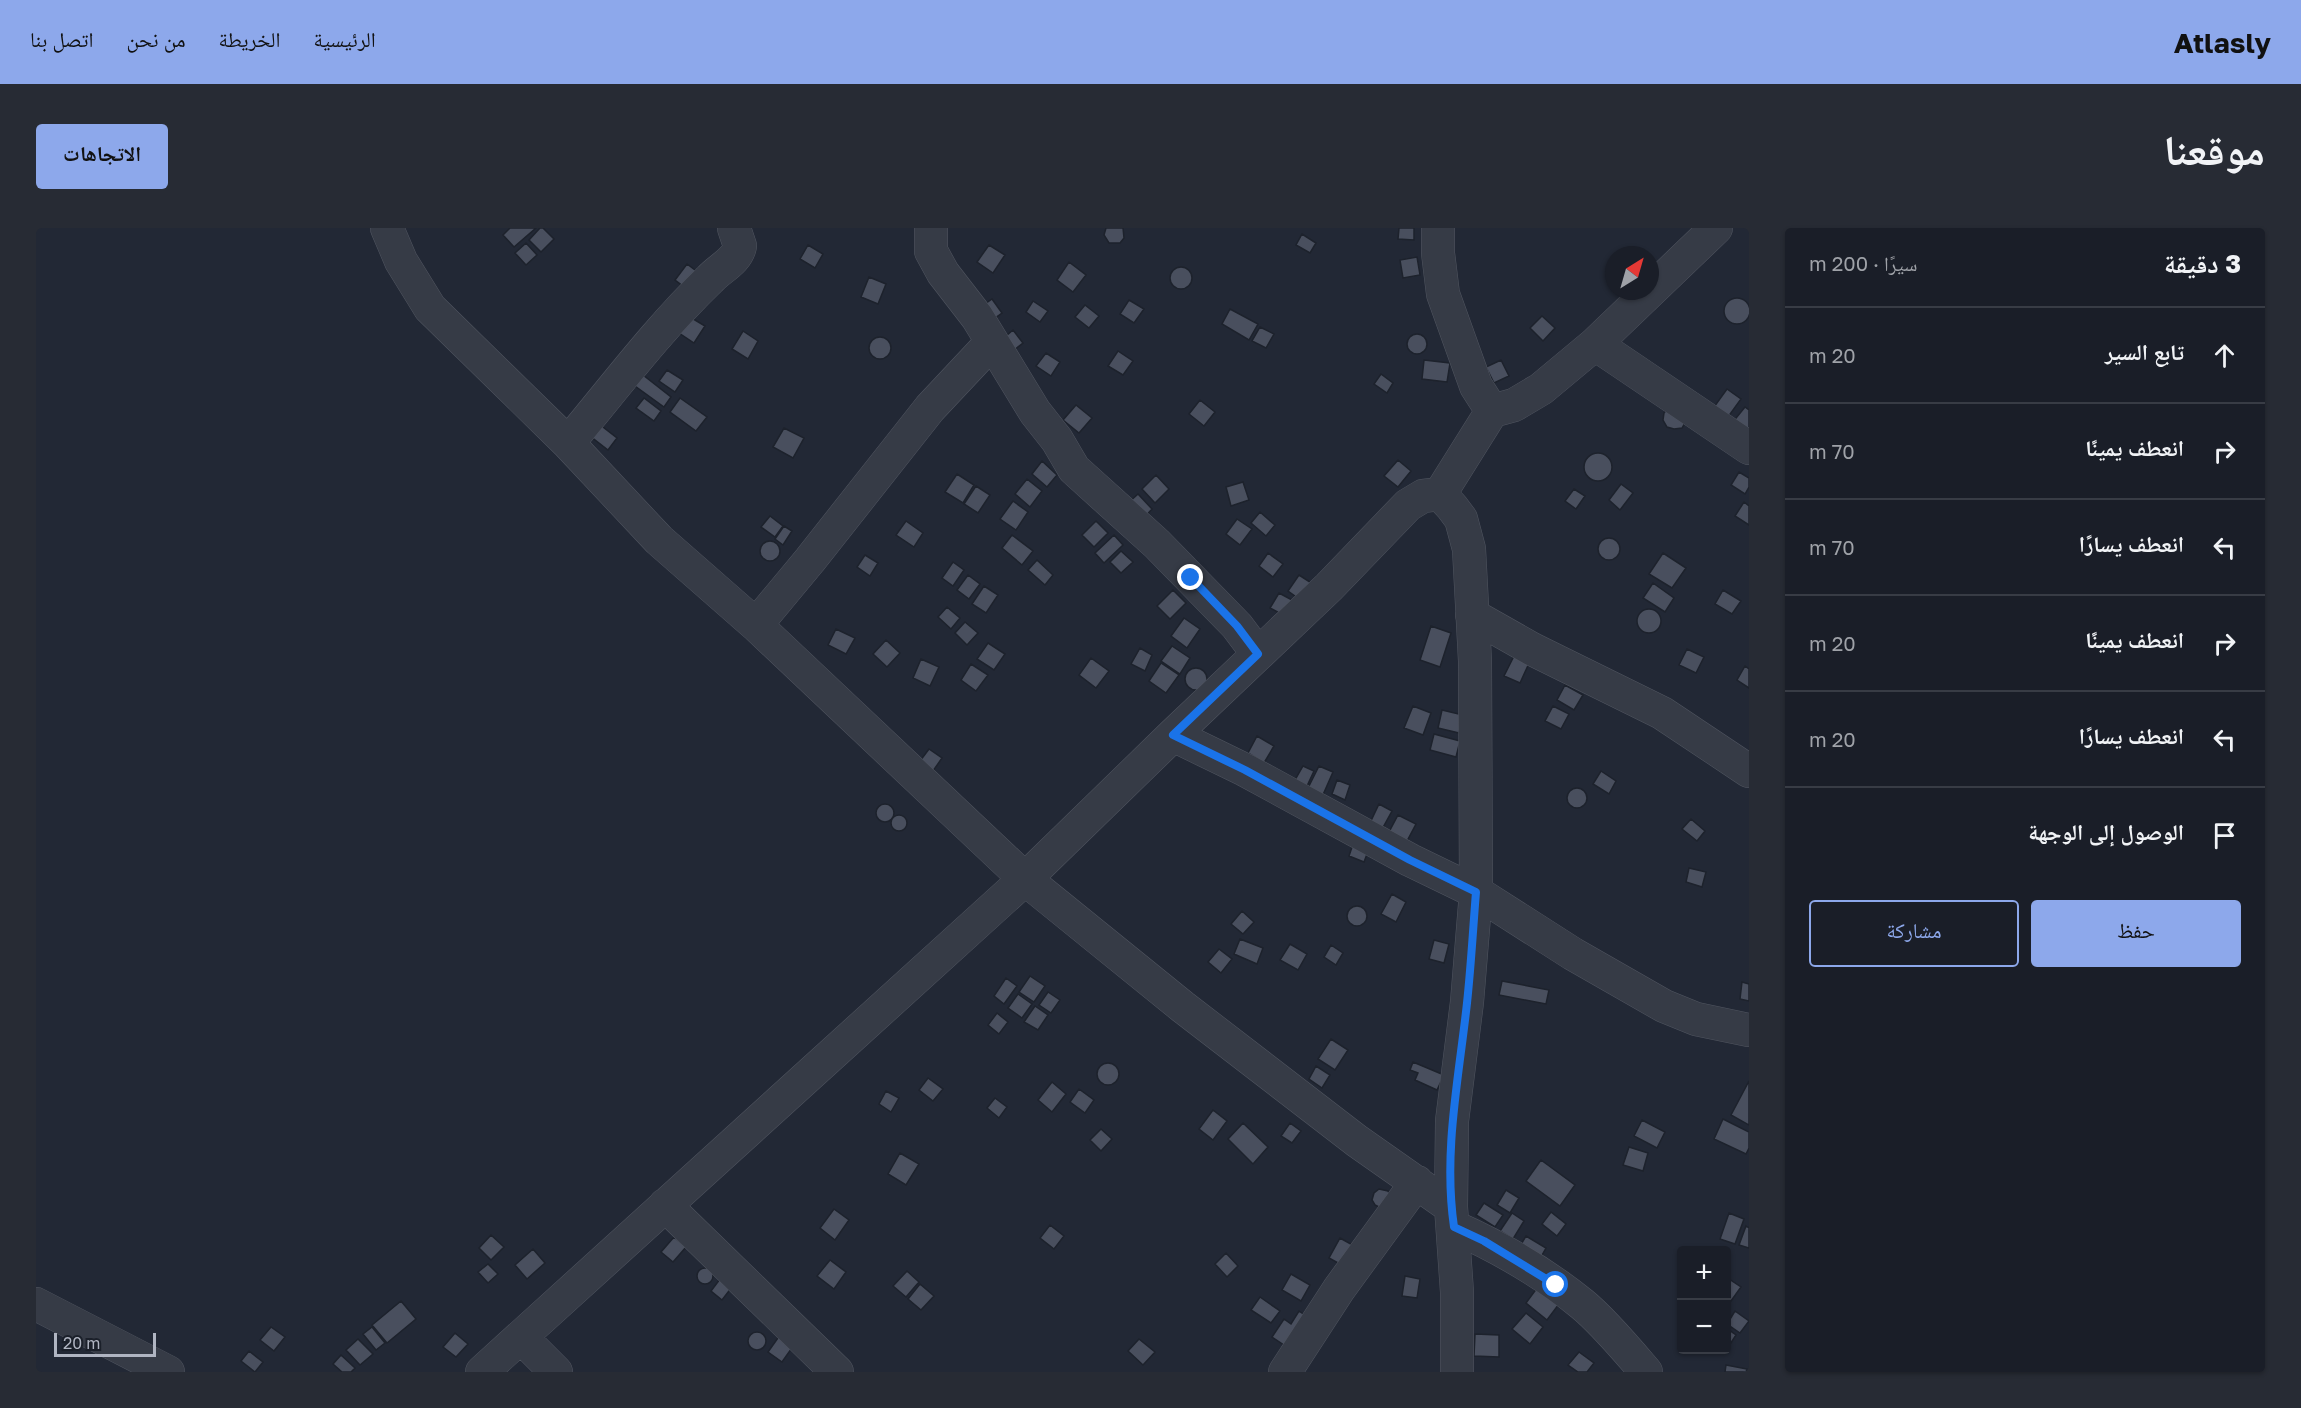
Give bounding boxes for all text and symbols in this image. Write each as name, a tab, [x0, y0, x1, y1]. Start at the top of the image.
text: اتصل بنا	[30, 26, 93, 52]
text: من نحن	[126, 26, 186, 52]
text: الخريطة	[219, 26, 280, 52]
text: الرئيسية	[313, 26, 376, 52]
text: Atlasly	[2174, 26, 2271, 59]
button: الاتجاهات	[36, 124, 168, 189]
text: موقعنا	[2164, 124, 2265, 174]
north arrow	[1605, 246, 1659, 300]
text: 3 دقيقة	[2164, 248, 2241, 279]
text: سيرًا · 200 m	[1809, 251, 1917, 275]
text: تابع السير	[2105, 338, 2184, 365]
icon: ahead	[2208, 339, 2241, 372]
text: 20 m	[1809, 343, 1856, 367]
text: انعطف يمينًا	[2085, 434, 2184, 461]
icon: right	[2208, 435, 2241, 468]
text: 70 m	[1809, 439, 1855, 463]
text: انعطف يسارًا	[2079, 530, 2184, 557]
icon: left	[2208, 531, 2241, 564]
text: 70 m	[1809, 535, 1855, 559]
route end	[1177, 564, 1203, 590]
text: انعطف يمينًا	[2085, 626, 2184, 653]
icon: right	[2208, 627, 2241, 660]
text: 20 m	[1809, 631, 1856, 655]
text: انعطف يسارًا	[2079, 722, 2184, 749]
icon: left	[2208, 723, 2241, 756]
text: 20 m	[1809, 727, 1856, 751]
text: الوصول إلى الوجهة	[2028, 818, 2184, 845]
icon: arrive	[2208, 819, 2241, 852]
button: مشاركة	[1809, 900, 2019, 967]
button: حفظ	[2031, 900, 2241, 967]
map controls	[1677, 1246, 1731, 1354]
button: +	[1677, 1246, 1731, 1300]
route start	[1542, 1271, 1568, 1297]
button: −	[1677, 1300, 1731, 1354]
scale bar	[54, 1330, 156, 1358]
text: 20 m	[63, 1333, 100, 1353]

